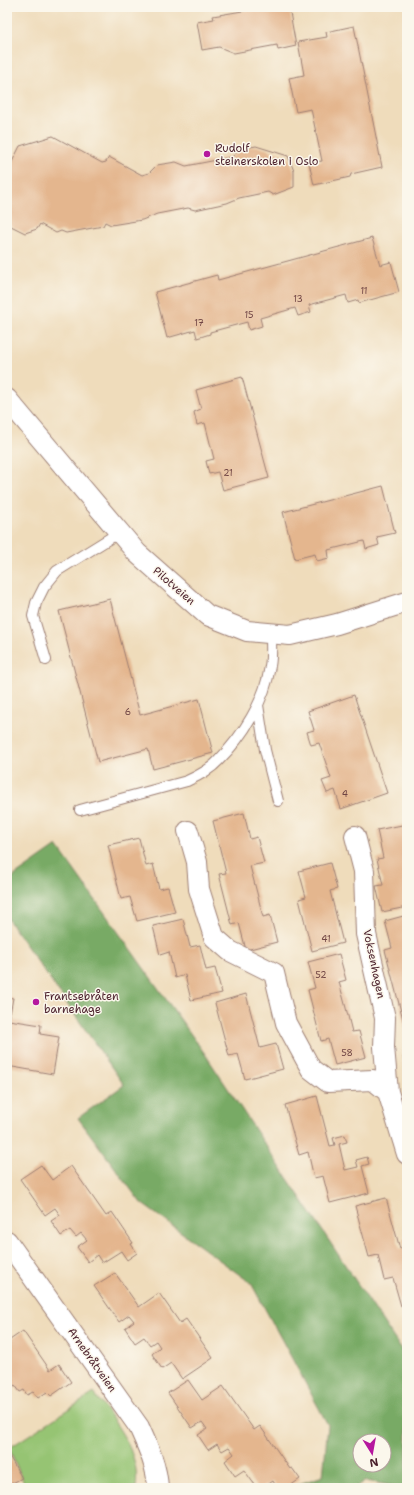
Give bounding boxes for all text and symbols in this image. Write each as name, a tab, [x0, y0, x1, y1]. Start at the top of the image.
place label: Rudolf steinerskolen i Oslo	[215, 141, 319, 169]
marker: Rudolf steinerskolen i Oslo	[202, 149, 212, 159]
house number: 11	[360, 285, 368, 297]
house number: 13	[293, 293, 303, 305]
house number: 15	[244, 309, 254, 321]
house number: 17	[194, 317, 204, 329]
house number: 21	[223, 467, 233, 479]
street label: Pilotveien	[150, 563, 199, 609]
house number: 6	[125, 706, 131, 718]
house number: 4	[342, 788, 348, 800]
street label: Voksenhagen	[359, 928, 389, 1000]
house number: 41	[321, 933, 331, 945]
house number: 52	[315, 969, 327, 981]
place label: Frantsebråten barnehage	[44, 989, 119, 1017]
marker: Frantsebråten barnehage	[31, 997, 41, 1007]
house number: 58	[341, 1047, 353, 1059]
street label: Arnebråtveien	[64, 1325, 120, 1395]
north arrow	[352, 1433, 392, 1473]
text: N	[368, 1454, 380, 1471]

